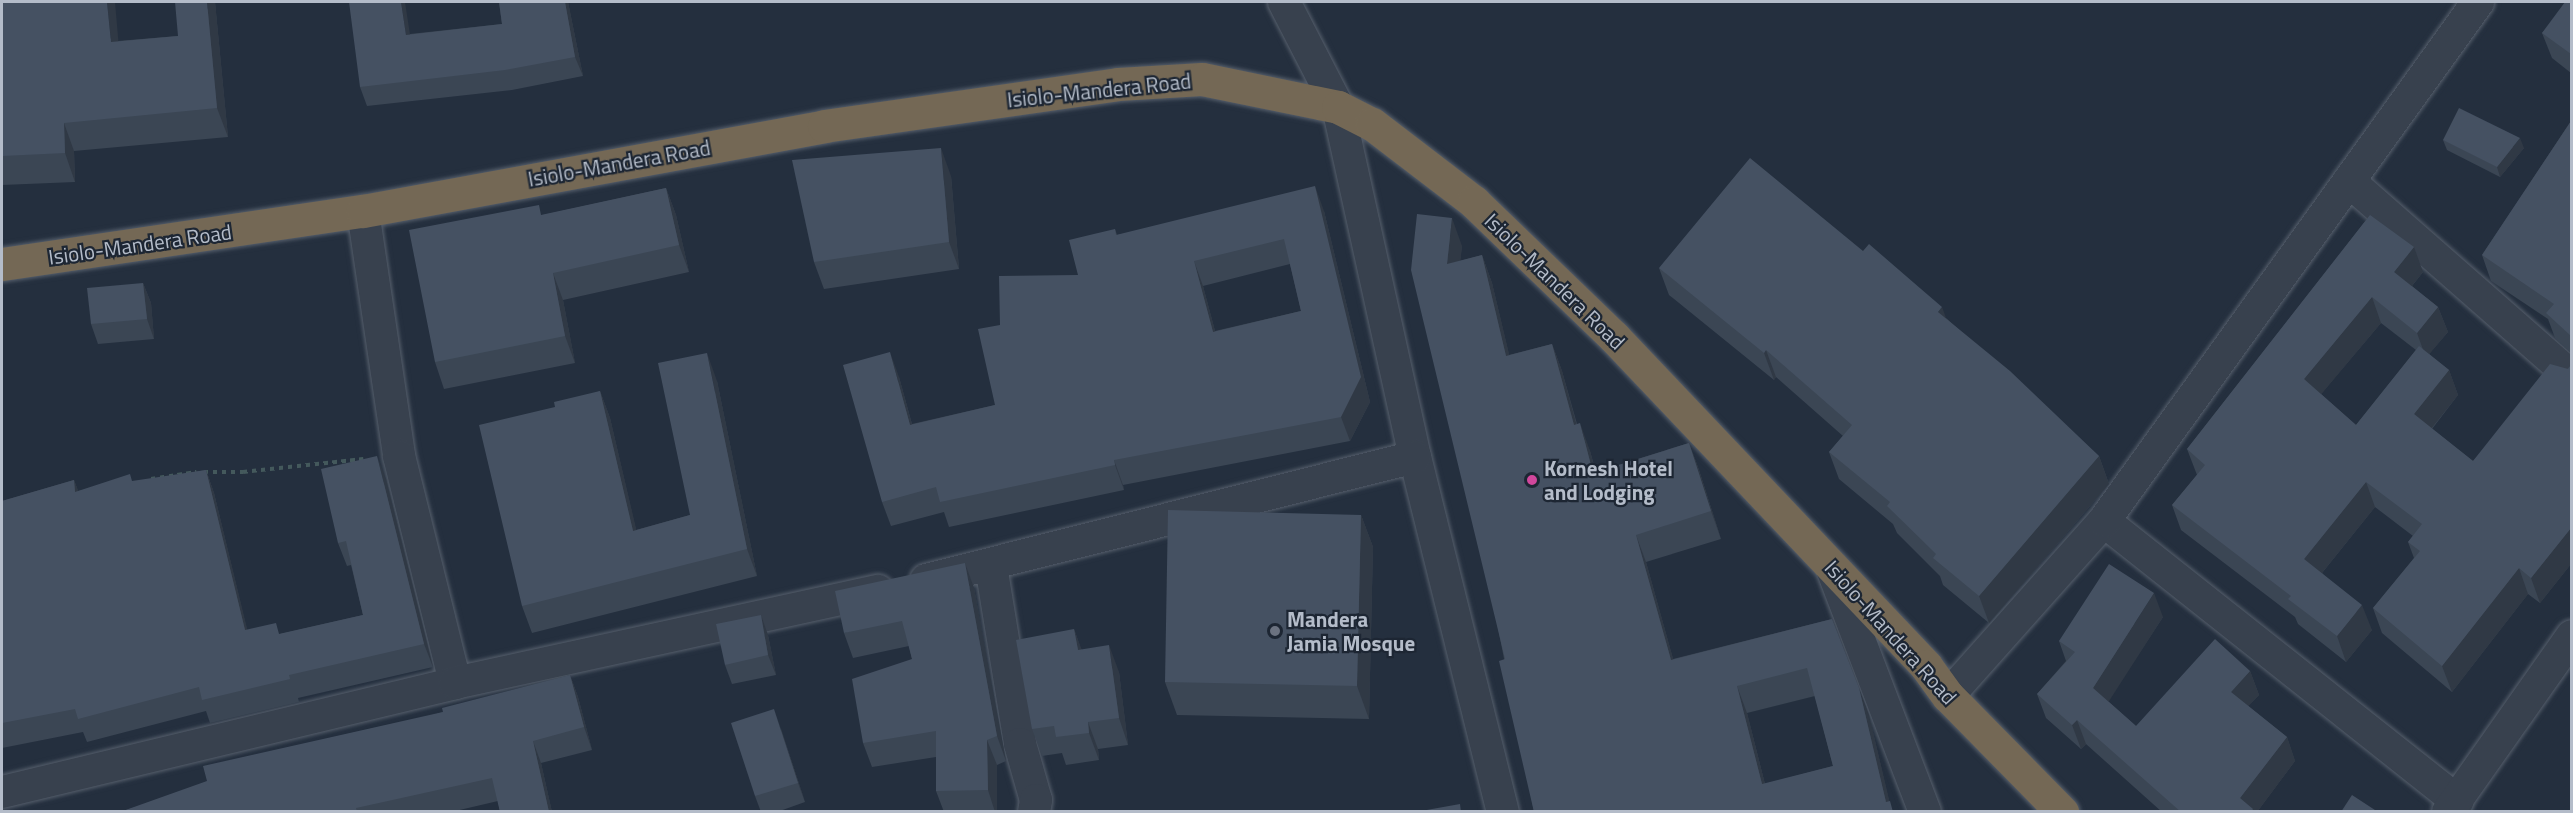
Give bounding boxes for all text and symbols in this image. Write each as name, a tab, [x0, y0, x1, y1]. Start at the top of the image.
street label: Isiolo-Mandera Road	[1006, 68, 1192, 112]
street label: Isiolo-Mandera Road	[526, 135, 712, 191]
street label: Isiolo-Mandera Road	[1480, 208, 1630, 354]
street label: Isiolo-Mandera Road	[47, 219, 233, 269]
place label: Kornesh Hotel and Lodging	[1544, 455, 1673, 505]
marker: Kornesh Hotel and Lodging	[1525, 473, 1539, 487]
street label: Isiolo-Mandera Road	[1820, 555, 1962, 709]
place label: Mandera Jamia Mosque	[1287, 606, 1415, 656]
marker: Mandera Jamia Mosque	[1268, 624, 1282, 638]

